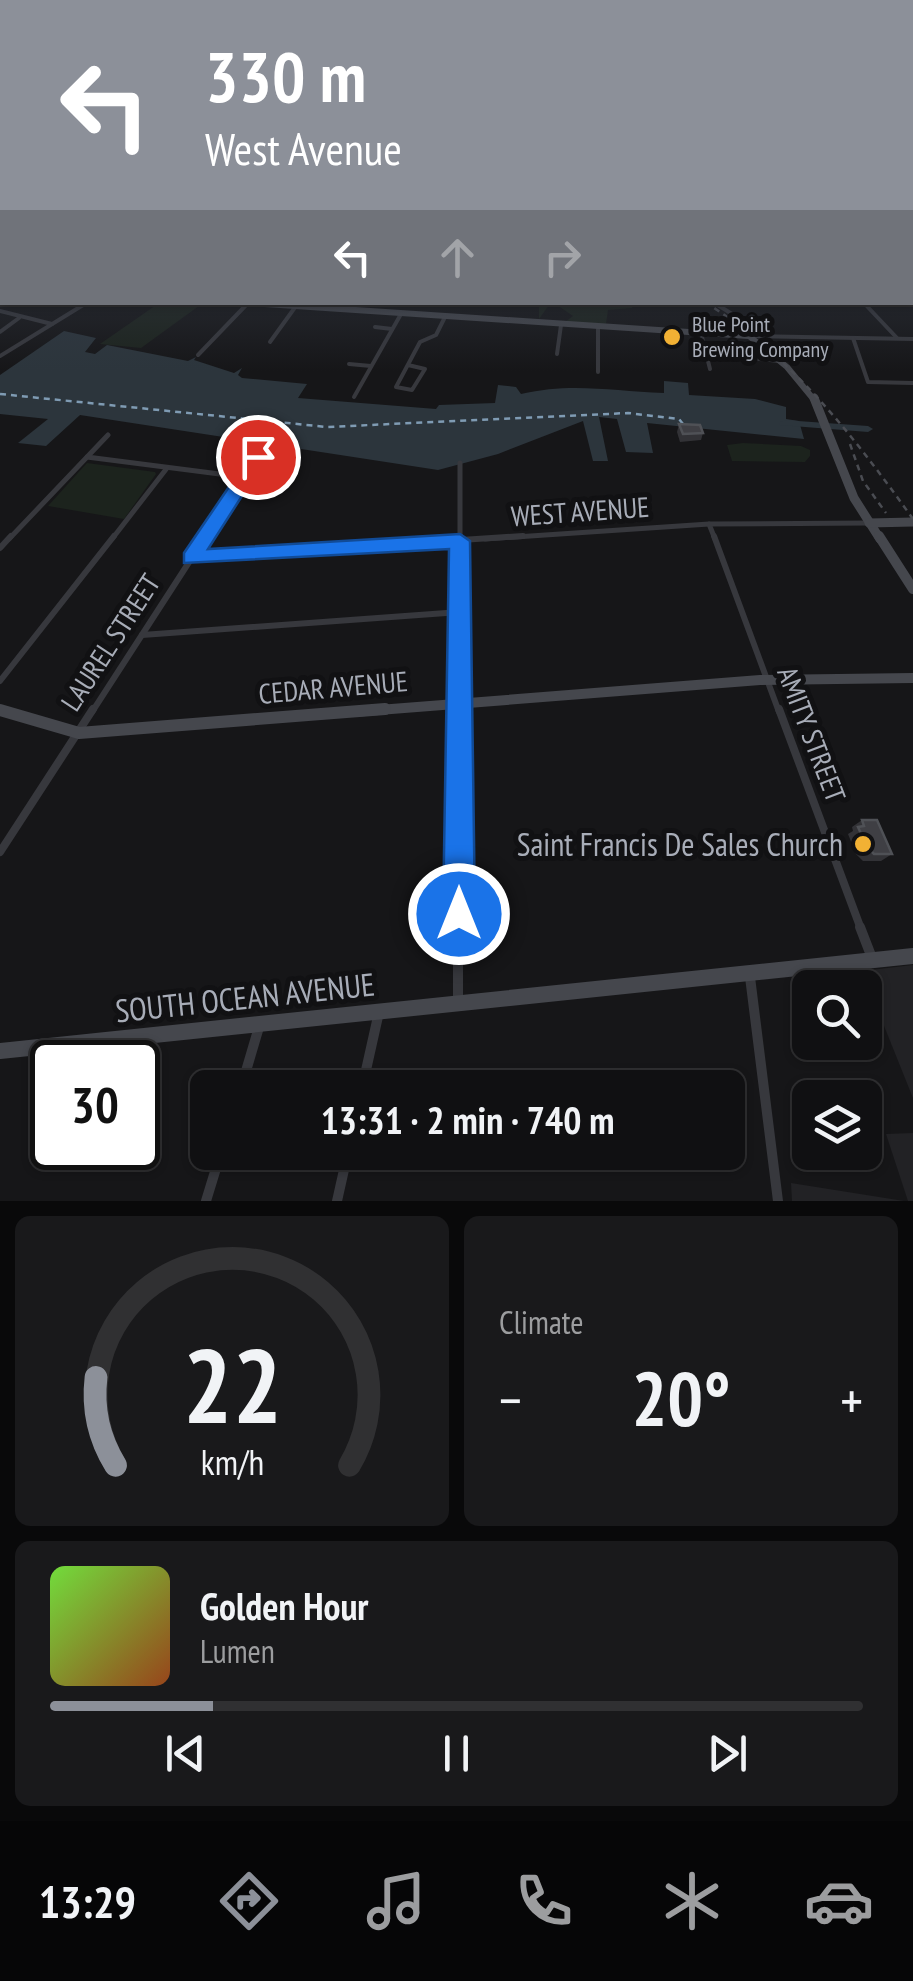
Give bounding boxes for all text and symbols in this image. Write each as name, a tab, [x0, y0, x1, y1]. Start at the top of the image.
text: 330 m	[205, 31, 366, 121]
icon: left	[40, 40, 170, 170]
text: West Avenue	[205, 119, 402, 177]
icon: left	[325, 230, 380, 285]
icon: ahead	[430, 230, 485, 285]
icon: right	[535, 230, 590, 285]
place label: Blue Point Brewing Company	[692, 310, 829, 363]
marker: Blue Point Brewing Company	[661, 326, 683, 348]
pin	[216, 415, 301, 500]
icon: arrive	[231, 430, 286, 485]
street label: WEST AVENUE	[510, 488, 650, 534]
street label: LAUREL STREET	[52, 566, 168, 718]
street label: AMITY STREET	[769, 661, 855, 807]
street label: CEDAR AVENUE	[257, 662, 409, 712]
place label: Saint Francis De Sales Church	[517, 823, 843, 865]
marker: Saint Francis De Sales Church	[852, 833, 874, 855]
position arrow	[407, 862, 511, 966]
street label: SOUTH OCEAN AVENUE	[113, 963, 377, 1031]
map controls	[792, 970, 882, 1170]
button: search	[792, 970, 882, 1060]
speed limit sign: 30	[30, 1040, 160, 1170]
button: layers	[792, 1080, 882, 1170]
text: 13:31 · 2 min · 740 m	[321, 1095, 614, 1144]
text: Climate	[499, 1301, 583, 1343]
text: 22	[182, 1317, 282, 1452]
text: 20°	[631, 1350, 731, 1447]
text: −	[499, 1364, 522, 1435]
text: +	[840, 1364, 863, 1435]
text: km/h	[200, 1439, 264, 1485]
text: Golden Hour	[200, 1581, 369, 1630]
text: Lumen	[200, 1630, 275, 1672]
icon: previous	[158, 1726, 213, 1781]
icon: pause	[429, 1726, 484, 1781]
icon: next	[700, 1726, 755, 1781]
icon: directions	[214, 1866, 284, 1936]
icon: music	[361, 1866, 431, 1936]
icon: phone	[509, 1866, 579, 1936]
icon: climate	[657, 1866, 727, 1936]
icon: car	[804, 1866, 874, 1936]
text: 13:29	[39, 1872, 136, 1930]

